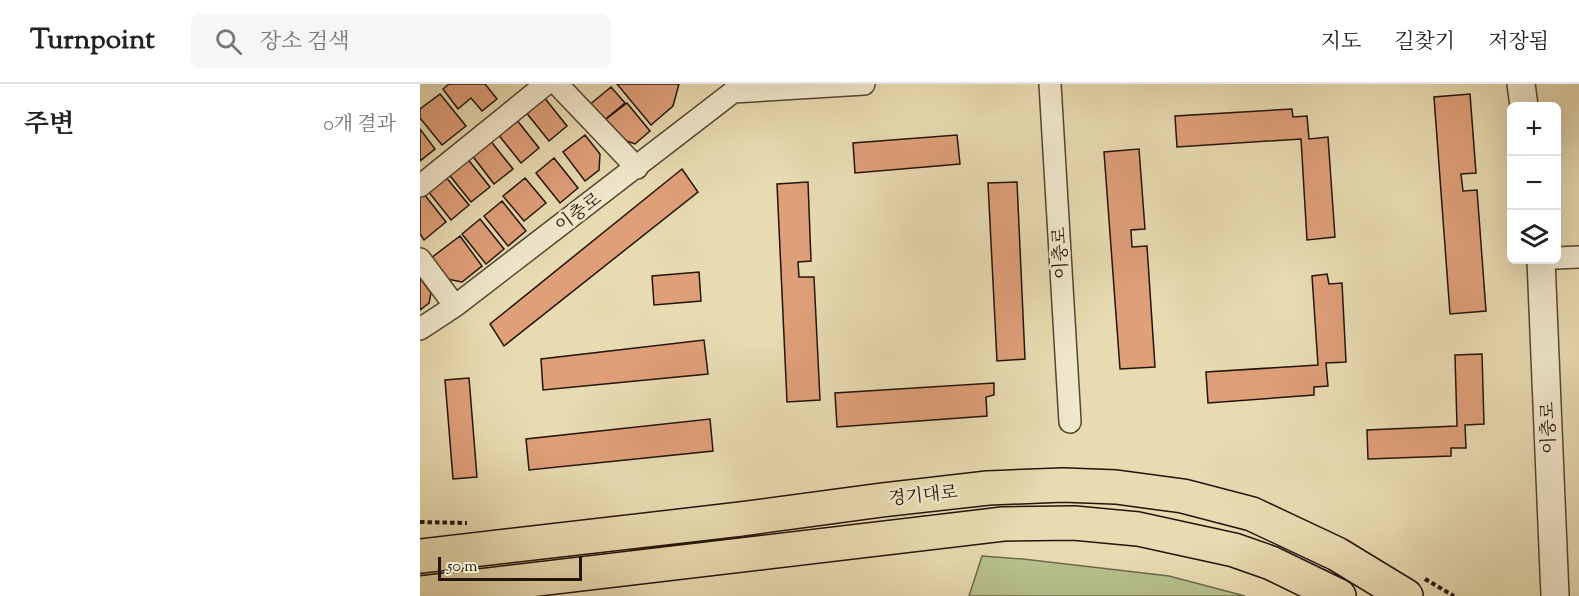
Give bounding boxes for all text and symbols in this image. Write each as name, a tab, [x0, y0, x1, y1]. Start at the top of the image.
search box	[191, 14, 611, 68]
text: Turnpoint	[30, 21, 155, 61]
icon: search	[212, 25, 245, 58]
text: 장소 검색	[260, 27, 349, 59]
text: 지도	[1321, 28, 1361, 58]
text: 길찾기	[1394, 28, 1455, 58]
text: 저장됨	[1488, 28, 1549, 58]
map controls	[1507, 102, 1561, 264]
button: +	[1507, 102, 1561, 156]
text: 주변	[24, 107, 74, 144]
text: 0개 결과	[323, 111, 396, 140]
button: −	[1507, 156, 1561, 210]
street label: 이충로	[551, 188, 608, 240]
button: layers	[1507, 210, 1561, 264]
street label: 이충로	[1048, 226, 1076, 280]
street label: 이충로	[1536, 401, 1564, 454]
street label: 경기대로	[887, 480, 959, 514]
scale bar	[438, 554, 582, 582]
text: 50 m	[447, 556, 478, 579]

